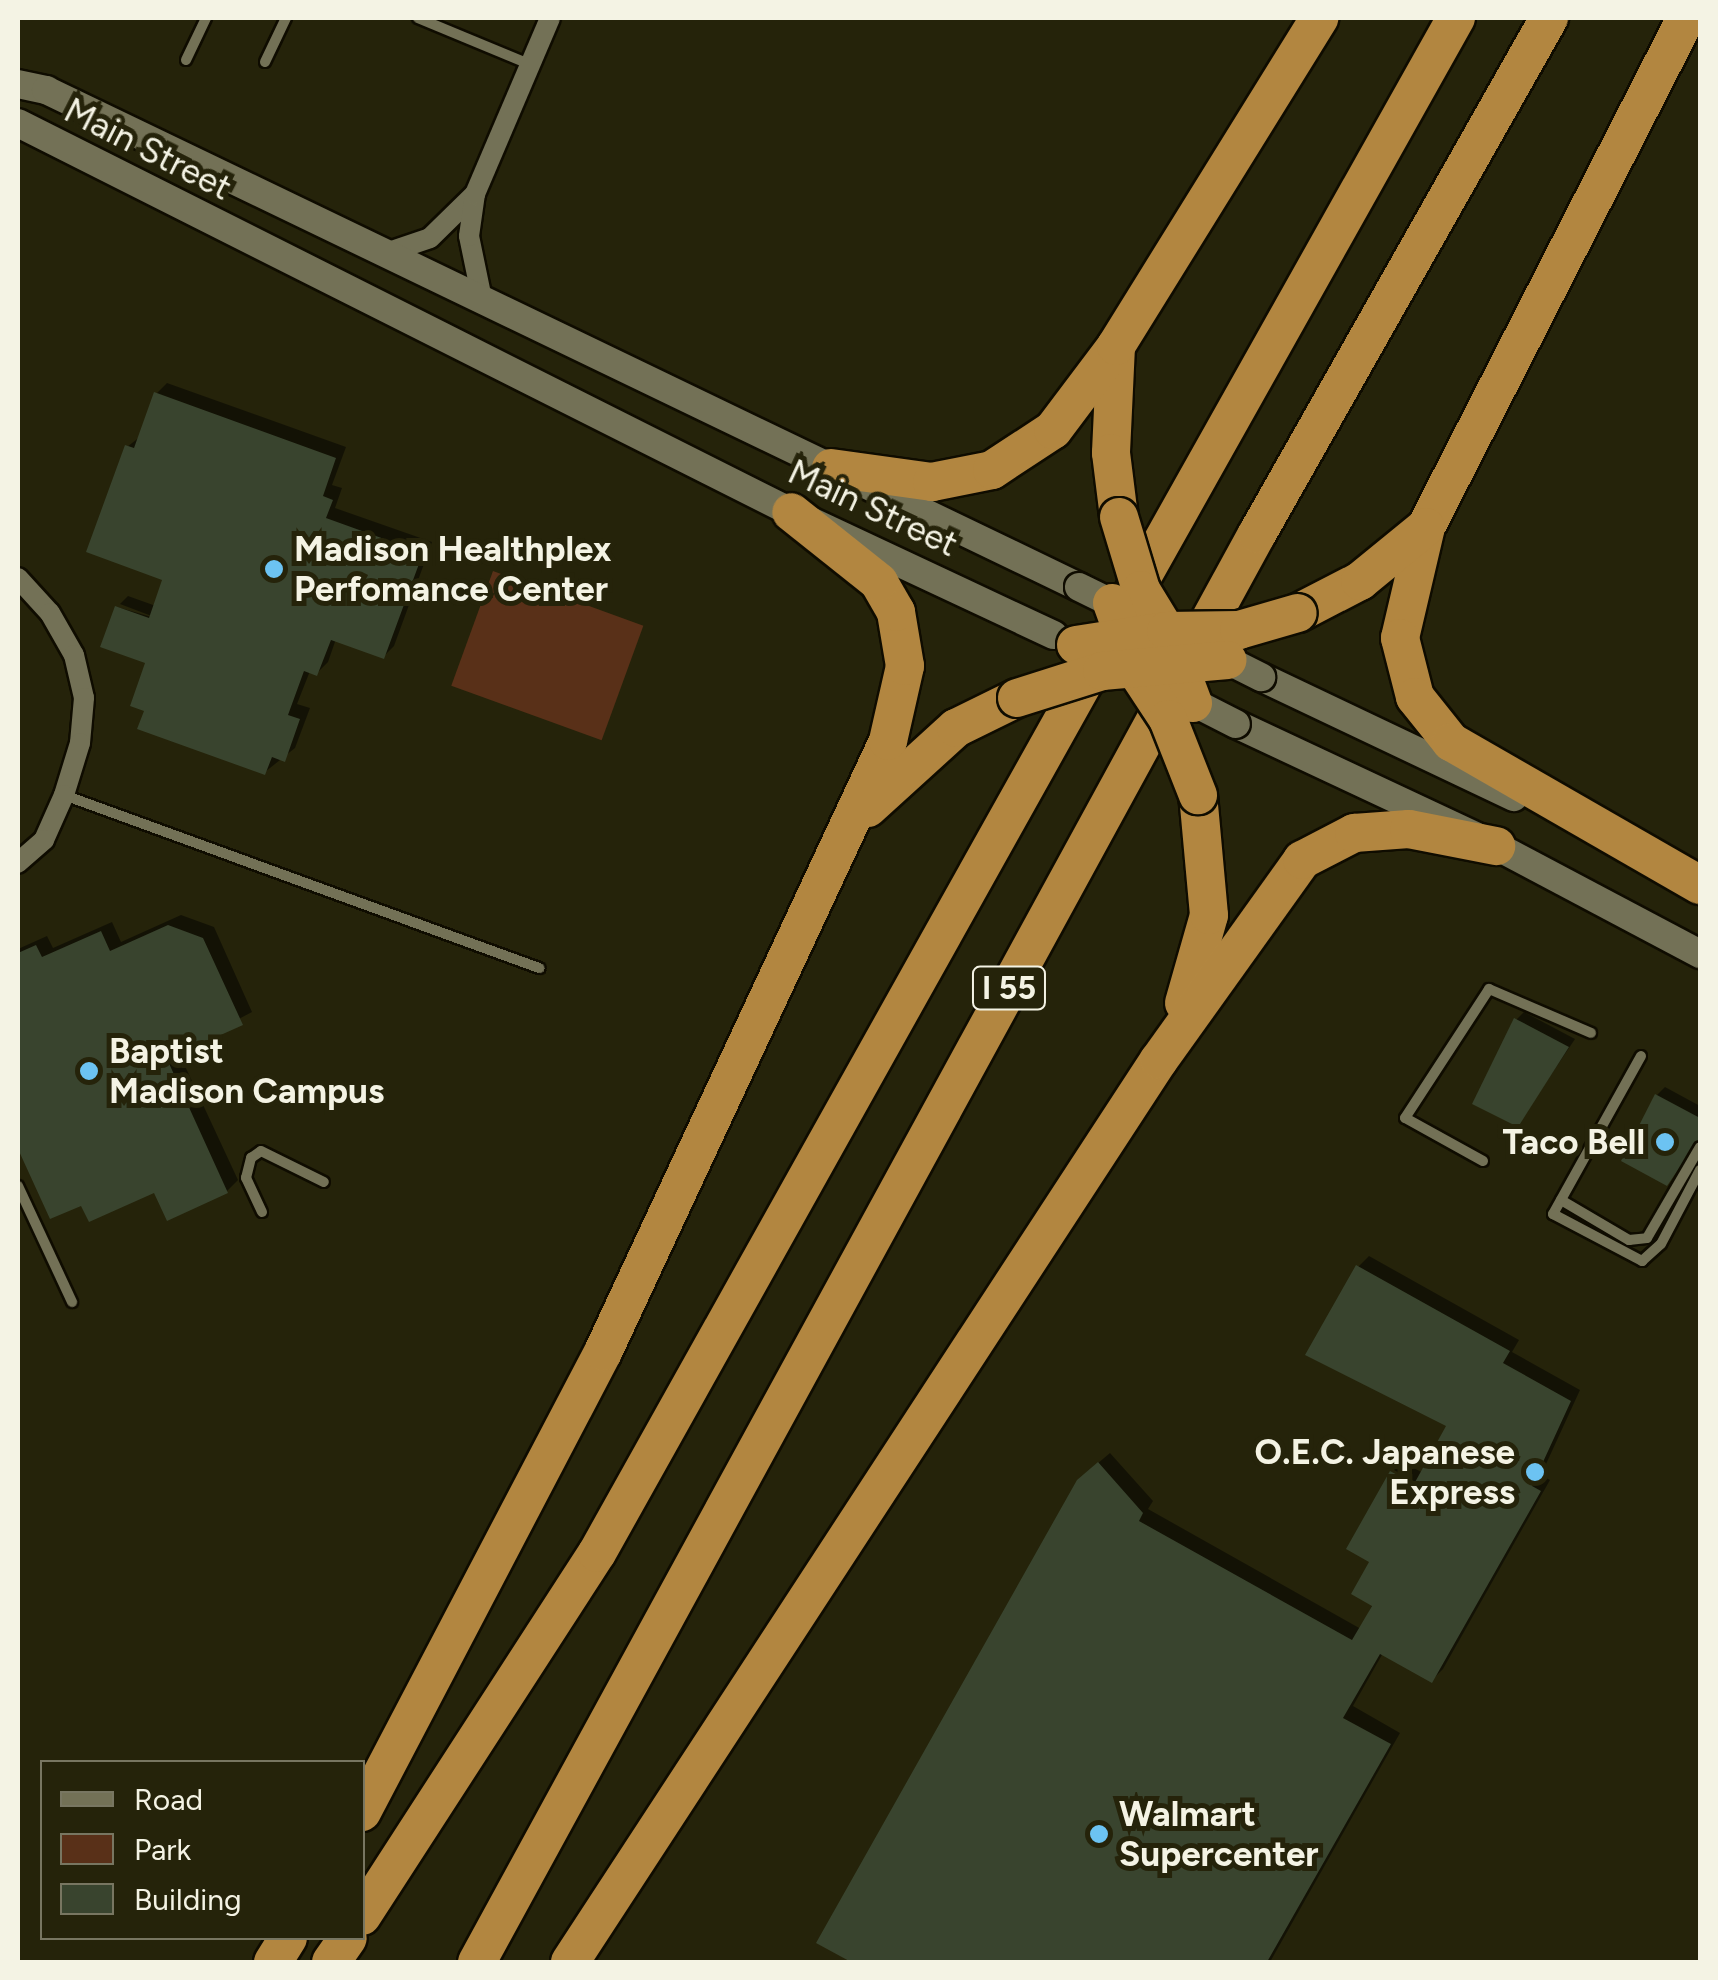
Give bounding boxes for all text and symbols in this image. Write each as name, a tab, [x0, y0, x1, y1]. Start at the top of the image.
street label: Main Street	[57, 89, 239, 209]
street label: Main Street	[782, 451, 964, 565]
place label: Madison Healthplex Perfomance Center	[294, 528, 612, 610]
marker: Madison Healthplex Perfomance Center	[263, 558, 285, 580]
road number: I 55	[972, 961, 1046, 1015]
place label: Baptist Madison Campus	[109, 1030, 384, 1112]
marker: Baptist Madison Campus	[78, 1060, 100, 1082]
place label: Taco Bell	[1502, 1121, 1645, 1163]
marker: Taco Bell	[1654, 1131, 1676, 1153]
place label: O.E.C. Japanese Express	[1254, 1431, 1515, 1513]
marker: O.E.C. Japanese Express	[1524, 1461, 1546, 1483]
legend	[40, 1760, 365, 1940]
text: Road	[134, 1781, 203, 1818]
place label: Walmart Supercenter	[1119, 1793, 1319, 1875]
marker: Walmart Supercenter	[1088, 1823, 1110, 1845]
text: Park	[134, 1831, 191, 1868]
text: Building	[134, 1881, 242, 1918]

